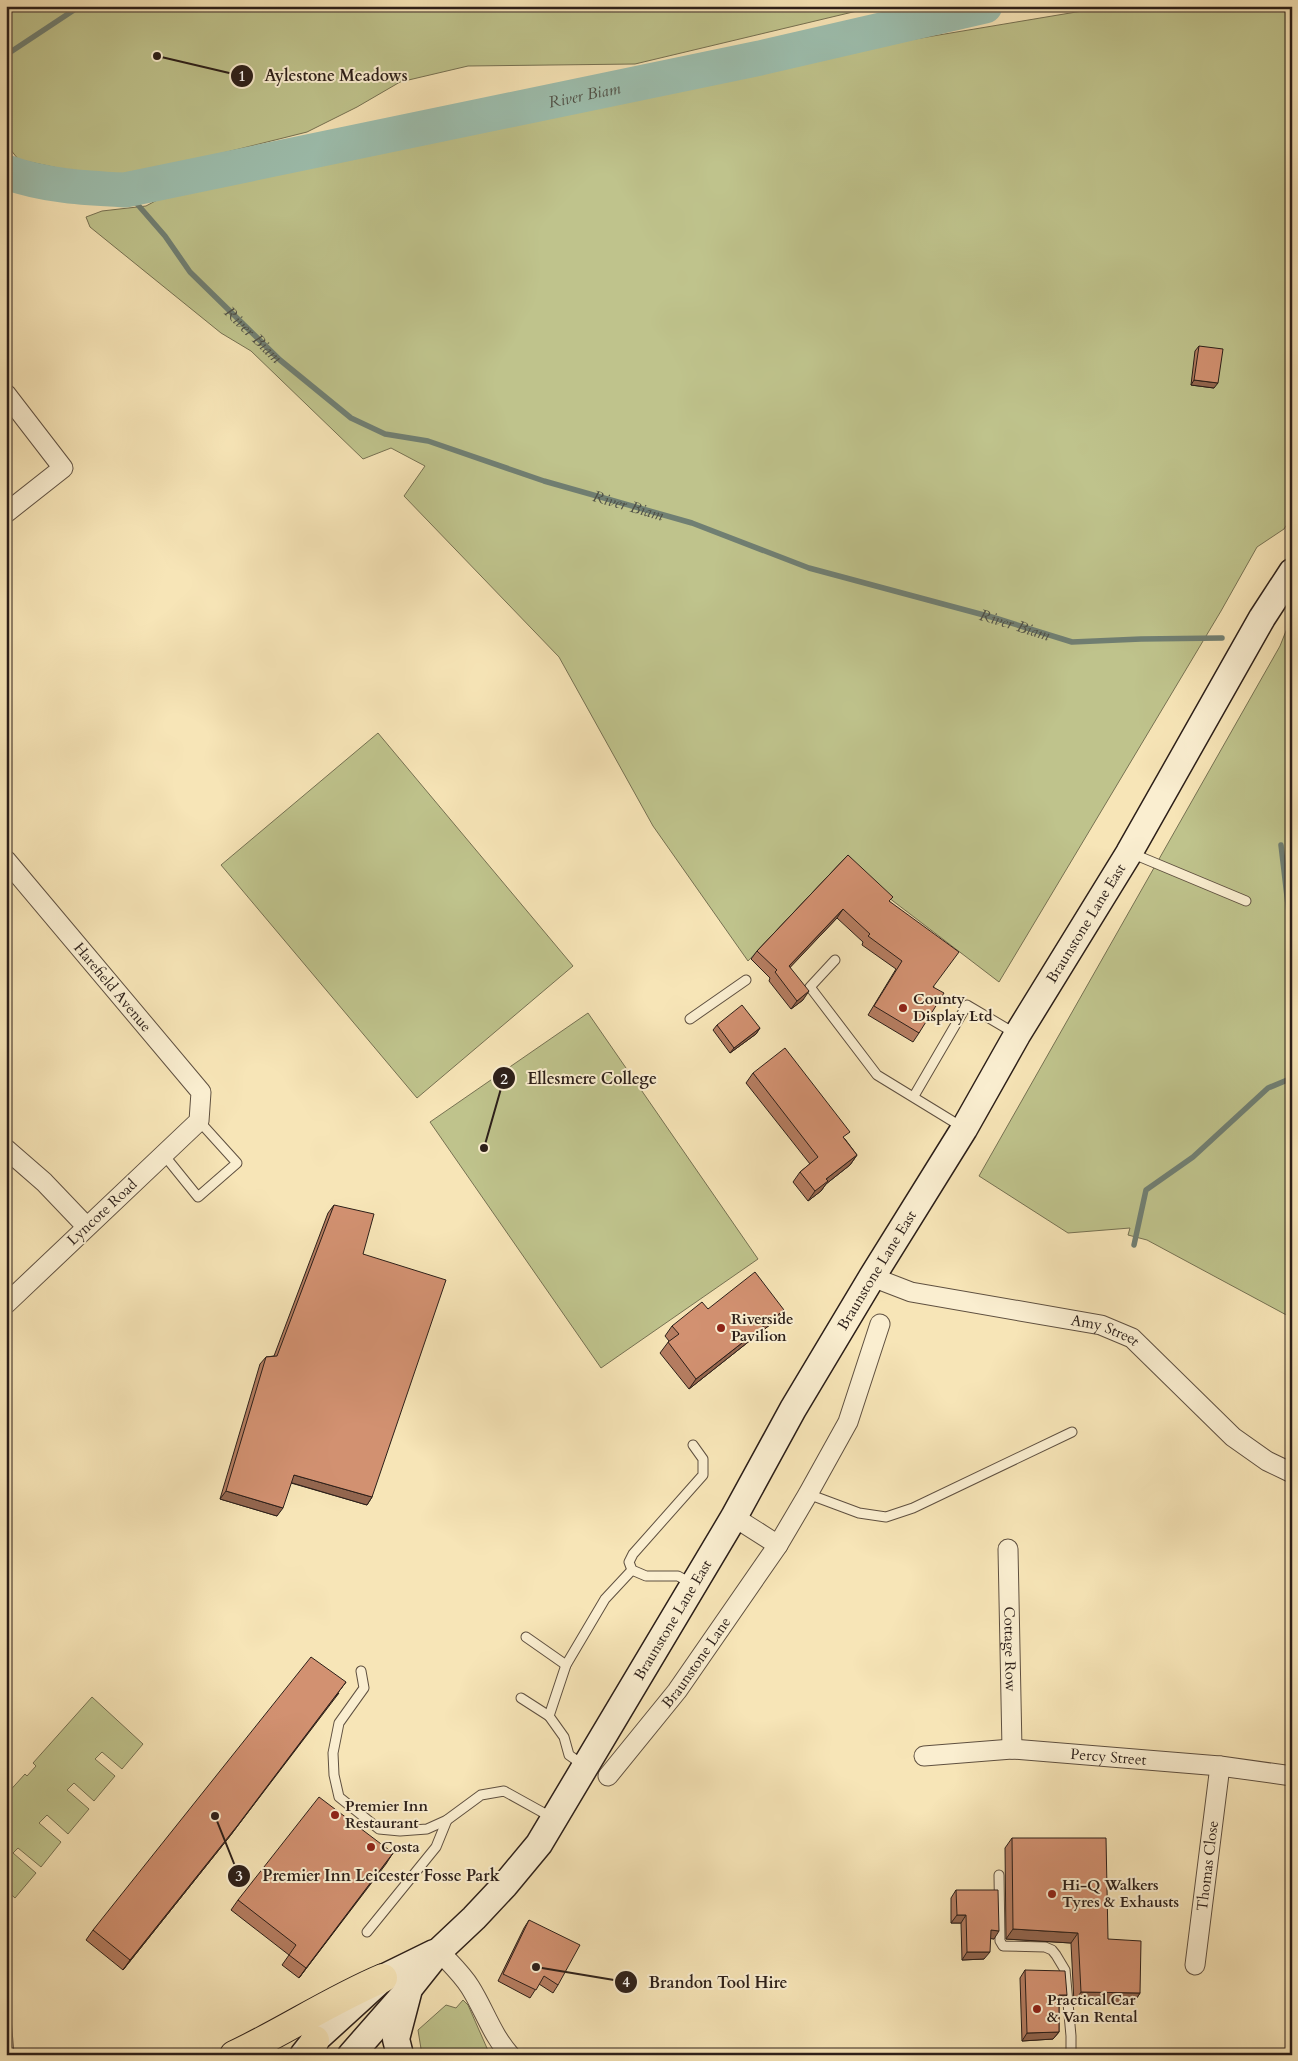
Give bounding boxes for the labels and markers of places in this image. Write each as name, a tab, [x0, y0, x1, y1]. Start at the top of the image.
callout: Aylestone Meadows	[230, 60, 418, 91]
place label: County Display Ltd	[913, 989, 993, 1026]
marker: County Display Ltd	[897, 1002, 909, 1014]
callout: Ellesmere College	[492, 1063, 666, 1094]
place label: Riverside Pavilion	[731, 1309, 793, 1346]
marker: Riverside Pavilion	[715, 1322, 727, 1334]
place label: Premier Inn Restaurant	[345, 1796, 428, 1833]
marker: Premier Inn Restaurant	[329, 1809, 341, 1821]
place label: Costa	[381, 1837, 420, 1857]
marker: Costa	[365, 1841, 377, 1853]
callout: Premier Inn Leicester Fosse Park	[227, 1860, 509, 1891]
place label: Hi-Q Walkers Tyres & Exhausts	[1062, 1875, 1179, 1912]
marker: Hi-Q Walkers Tyres & Exhausts	[1046, 1888, 1058, 1900]
callout: Brandon Tool Hire	[613, 1966, 797, 1997]
place label: Practical Car & Van Rental	[1047, 1990, 1138, 2027]
marker: Practical Car & Van Rental	[1031, 2003, 1043, 2015]

